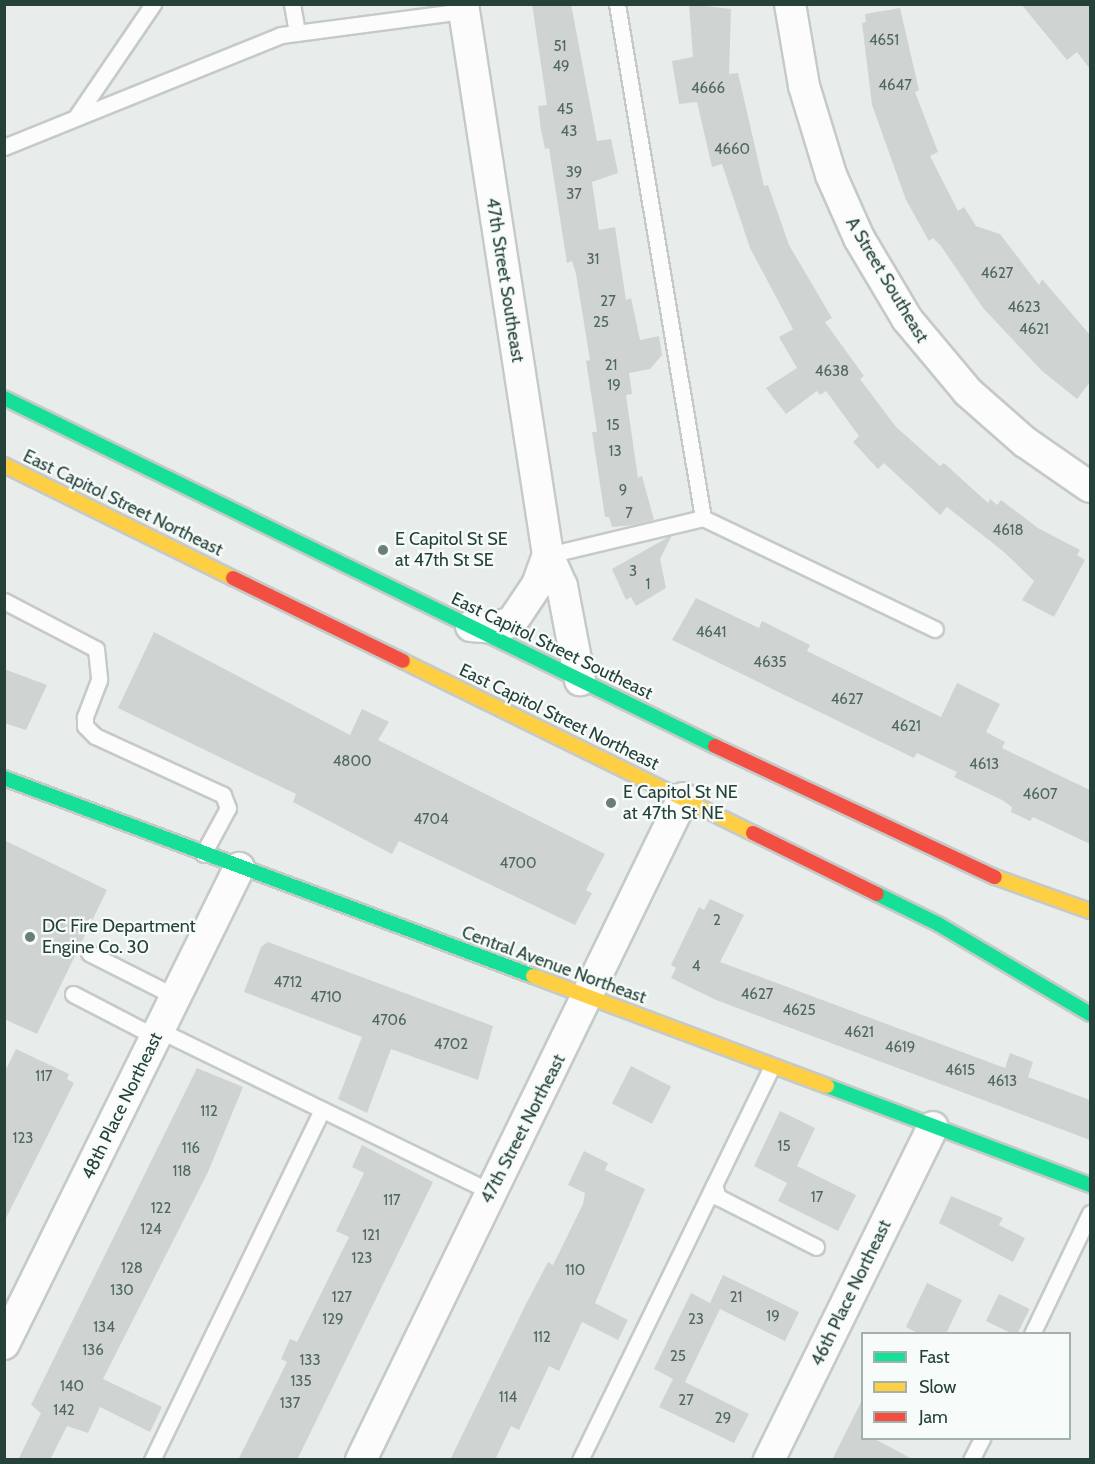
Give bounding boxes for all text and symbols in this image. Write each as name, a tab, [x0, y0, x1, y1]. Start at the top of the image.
house number: 4651	[869, 32, 899, 50]
house number: 51	[553, 38, 567, 56]
house number: 49	[552, 58, 570, 76]
house number: 4647	[878, 77, 912, 95]
house number: 4666	[691, 80, 725, 98]
house number: 45	[557, 101, 573, 119]
house number: 43	[561, 123, 577, 141]
house number: 4660	[714, 141, 750, 159]
house number: 39	[566, 164, 582, 182]
house number: 37	[566, 186, 582, 204]
street label: 47th Street Southeast	[481, 196, 529, 364]
street label: A Street Southeast	[841, 213, 933, 347]
house number: 31	[586, 251, 600, 269]
house number: 4627	[981, 265, 1013, 283]
house number: 27	[600, 293, 616, 311]
house number: 4623	[1007, 299, 1041, 317]
house number: 25	[593, 314, 609, 332]
house number: 4621	[1019, 321, 1049, 339]
house number: 21	[605, 357, 617, 375]
house number: 4638	[815, 363, 849, 381]
house number: 19	[607, 377, 621, 395]
house number: 15	[606, 417, 620, 435]
house number: 13	[608, 443, 622, 461]
street label: East Capitol Street Northeast	[20, 445, 226, 561]
house number: 9	[619, 482, 627, 500]
house number: 7	[625, 505, 633, 523]
house number: 4618	[992, 522, 1024, 540]
place label: E Capitol St SE at 47th St SE	[395, 529, 508, 572]
marker: E Capitol St SE at 47th St SE	[376, 543, 390, 557]
house number: 3	[629, 563, 637, 581]
house number: 1	[646, 576, 650, 594]
street label: East Capitol Street Southeast	[448, 588, 656, 704]
house number: 4641	[696, 624, 726, 642]
house number: 4635	[753, 654, 787, 672]
street label: East Capitol Street Northeast	[456, 659, 662, 775]
house number: 4627	[831, 691, 863, 709]
house number: 4621	[891, 718, 921, 736]
house number: 4800	[333, 753, 371, 771]
house number: 4613	[969, 756, 999, 774]
place label: E Capitol St NE at 47th St NE	[623, 782, 738, 824]
house number: 4607	[1022, 786, 1058, 804]
marker: E Capitol St NE at 47th St NE	[604, 796, 618, 810]
house number: 4704	[413, 811, 449, 829]
house number: 4700	[499, 855, 537, 873]
house number: 2	[713, 912, 721, 930]
place label: DC Fire Department Engine Co. 30	[42, 916, 196, 958]
street label: Central Avenue Northeast	[459, 922, 649, 1008]
marker: DC Fire Department Engine Co. 30	[23, 930, 37, 944]
house number: 4	[692, 958, 700, 976]
house number: 4712	[274, 974, 302, 992]
house number: 4627	[741, 986, 773, 1004]
house number: 4710	[310, 989, 342, 1007]
house number: 4625	[782, 1002, 816, 1020]
house number: 4706	[371, 1012, 407, 1030]
house number: 4621	[844, 1024, 874, 1042]
street label: 48th Place Northeast	[77, 1029, 167, 1183]
house number: 4702	[434, 1036, 468, 1054]
house number: 4619	[885, 1039, 915, 1057]
street label: 47th Street Northeast	[476, 1051, 570, 1207]
house number: 4615	[945, 1062, 975, 1080]
house number: 117	[35, 1068, 53, 1086]
house number: 4613	[987, 1073, 1017, 1091]
house number: 112	[200, 1103, 218, 1121]
house number: 123	[13, 1130, 33, 1148]
house number: 15	[777, 1138, 791, 1156]
house number: 116	[182, 1140, 200, 1158]
house number: 118	[173, 1163, 191, 1181]
house number: 17	[811, 1189, 823, 1207]
house number: 117	[383, 1192, 401, 1210]
house number: 122	[151, 1200, 171, 1218]
street label: 46th Place Northeast	[806, 1216, 896, 1370]
house number: 124	[140, 1221, 162, 1239]
house number: 121	[362, 1227, 380, 1245]
house number: 123	[352, 1250, 372, 1268]
house number: 128	[121, 1260, 143, 1278]
house number: 110	[565, 1262, 585, 1280]
house number: 130	[110, 1282, 134, 1300]
house number: 127	[332, 1289, 352, 1307]
house number: 21	[730, 1289, 742, 1307]
house number: 19	[766, 1308, 780, 1326]
house number: 129	[322, 1311, 344, 1329]
house number: 23	[688, 1311, 704, 1329]
house number: 134	[93, 1319, 115, 1337]
house number: 112	[533, 1329, 551, 1347]
legend	[861, 1332, 1071, 1440]
house number: 136	[82, 1342, 104, 1360]
text: Fast	[919, 1346, 950, 1368]
house number: 25	[670, 1348, 686, 1366]
house number: 133	[299, 1352, 321, 1370]
house number: 135	[290, 1373, 312, 1391]
text: Slow	[919, 1376, 956, 1398]
house number: 140	[60, 1378, 84, 1396]
house number: 114	[499, 1389, 517, 1407]
house number: 27	[678, 1392, 694, 1410]
house number: 137	[280, 1395, 300, 1413]
house number: 142	[53, 1402, 75, 1420]
text: Jam	[919, 1406, 948, 1428]
house number: 29	[715, 1410, 731, 1428]

